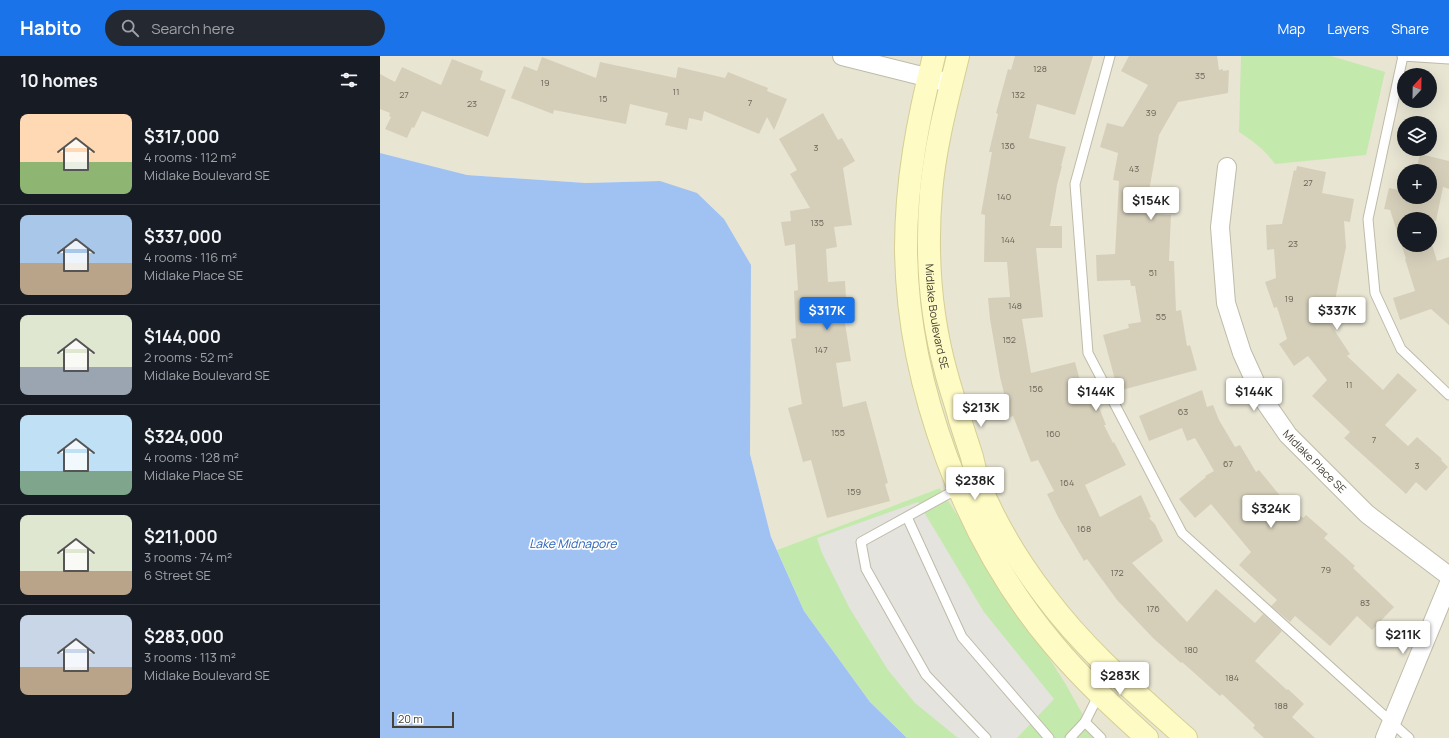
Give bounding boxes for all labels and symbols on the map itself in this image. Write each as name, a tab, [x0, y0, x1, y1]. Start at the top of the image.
house number: 128	[1033, 62, 1047, 75]
north arrow	[1397, 68, 1437, 108]
house number: 35	[1195, 69, 1205, 82]
house number: 19	[540, 76, 550, 89]
house number: 11	[672, 85, 680, 98]
house number: 27	[399, 88, 409, 101]
house number: 132	[1011, 88, 1025, 101]
house number: 15	[599, 92, 607, 105]
house number: 7	[748, 96, 753, 109]
house number: 23	[467, 97, 477, 110]
house number: 39	[1146, 106, 1156, 119]
house number: 136	[1001, 139, 1015, 152]
house number: 3	[814, 141, 819, 154]
house number: 43	[1129, 162, 1139, 175]
house number: 27	[1303, 176, 1313, 189]
pin: $154K	[1123, 187, 1179, 221]
house number: 140	[997, 190, 1011, 203]
house number: 135	[810, 216, 824, 229]
house number: 144	[1001, 233, 1015, 246]
house number: 23	[1288, 237, 1298, 250]
street label: Midlake Boulevard SE	[922, 263, 953, 371]
house number: 51	[1149, 266, 1157, 279]
house number: 19	[1284, 292, 1294, 305]
pin: $317K	[799, 297, 855, 331]
pin: $337K	[1309, 297, 1365, 331]
house number: 148	[1008, 299, 1022, 312]
house number: 55	[1156, 310, 1166, 323]
house number: 152	[1002, 333, 1016, 346]
house number: 147	[814, 343, 828, 356]
pin: $144K	[1068, 378, 1124, 412]
pin: $144K	[1226, 378, 1282, 412]
house number: 11	[1345, 378, 1353, 391]
house number: 156	[1029, 382, 1044, 395]
pin: $213K	[953, 394, 1009, 428]
house number: 63	[1178, 405, 1188, 418]
house number: 155	[831, 426, 845, 439]
street label: Midlake Place SE	[1280, 426, 1350, 496]
house number: 160	[1046, 427, 1060, 440]
house number: 7	[1372, 433, 1377, 446]
house number: 67	[1223, 457, 1234, 470]
house number: 3	[1415, 459, 1420, 472]
pin: $238K	[947, 467, 1003, 501]
house number: 164	[1060, 476, 1074, 489]
house number: 159	[847, 485, 861, 498]
pin: $324K	[1243, 495, 1299, 529]
house number: 168	[1077, 522, 1091, 535]
water label: Lake Midnapore	[529, 535, 618, 552]
house number: 79	[1321, 563, 1331, 576]
house number: 172	[1110, 566, 1124, 579]
house number: 83	[1360, 596, 1370, 609]
house number: 176	[1146, 602, 1160, 615]
pin: $211K	[1375, 621, 1431, 655]
house number: 180	[1184, 643, 1198, 656]
pin: $283K	[1092, 662, 1148, 696]
house number: 184	[1225, 671, 1239, 684]
house number: 188	[1274, 699, 1288, 712]
scale bar	[392, 710, 454, 729]

